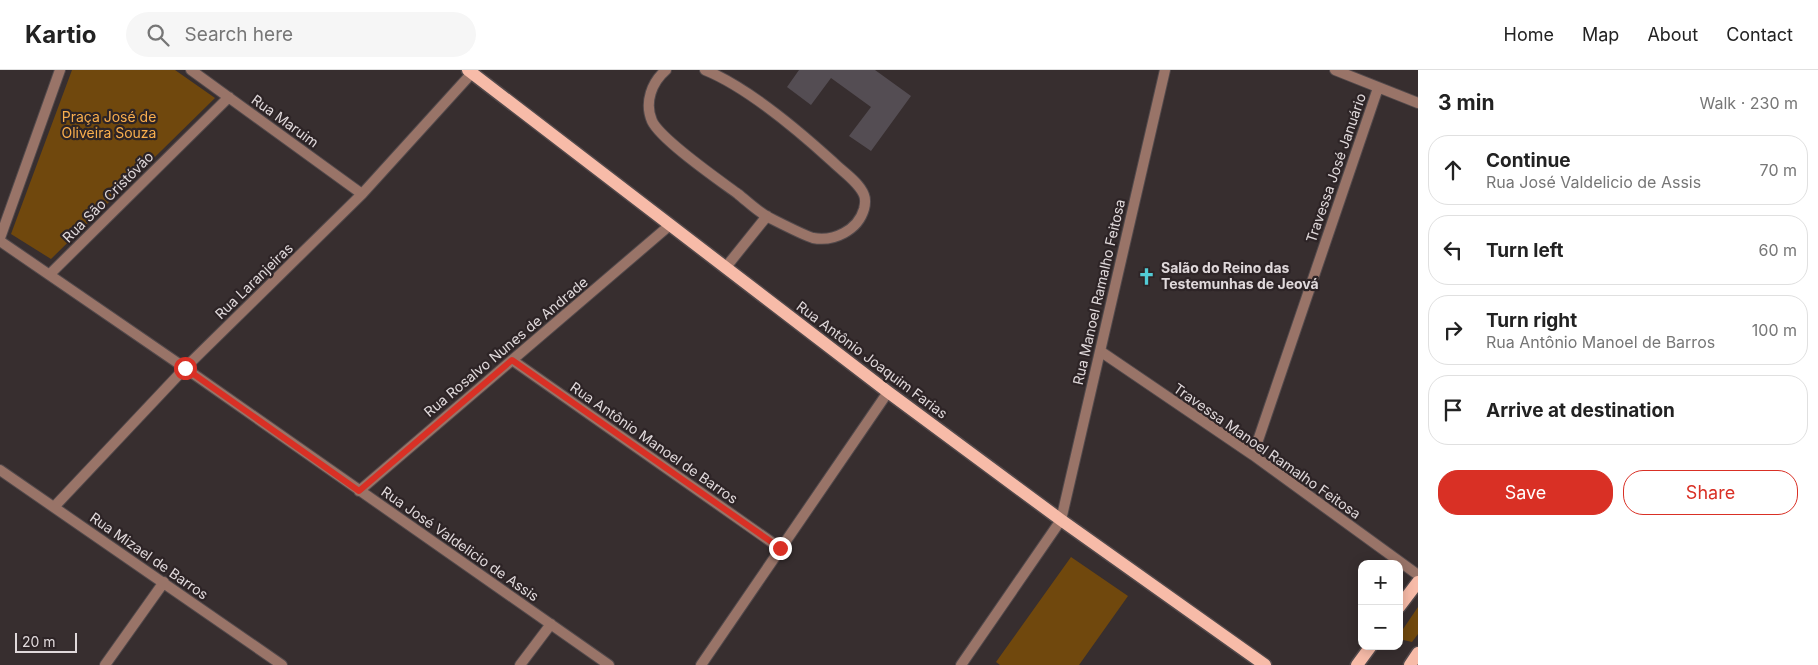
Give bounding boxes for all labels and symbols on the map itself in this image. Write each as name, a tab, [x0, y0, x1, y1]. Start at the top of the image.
street label: Rua Maruim	[248, 91, 322, 151]
street label: Travessa José Januário	[1302, 91, 1369, 245]
park label: Praça José de Oliveira Souza	[62, 108, 156, 141]
street label: Rua São Cristóvão	[59, 148, 157, 246]
street label: Rua Manoel Ramalho Feitosa	[1069, 197, 1128, 386]
street label: Rua Laranjeiras	[211, 239, 296, 322]
place label: Salão do Reino das Testemunhas de Jeová	[1161, 259, 1319, 292]
church icon: Salão do Reino das Testemunhas de Jeová	[1137, 266, 1157, 286]
street label: Rua Rosalvo Nunes de Andrade	[420, 273, 591, 420]
street label: Rua Antônio Joaquim Farias	[793, 297, 951, 422]
route start	[174, 357, 197, 380]
street label: Rua Antônio Manoel de Barros	[567, 378, 741, 507]
street label: Travessa Manoel Ramalho Feitosa	[1170, 379, 1364, 522]
street label: Rua José Valdelicio de Assis	[378, 483, 542, 605]
street label: Rua Mizael de Barros	[87, 508, 212, 603]
route end	[769, 537, 792, 560]
scale bar	[15, 630, 78, 653]

